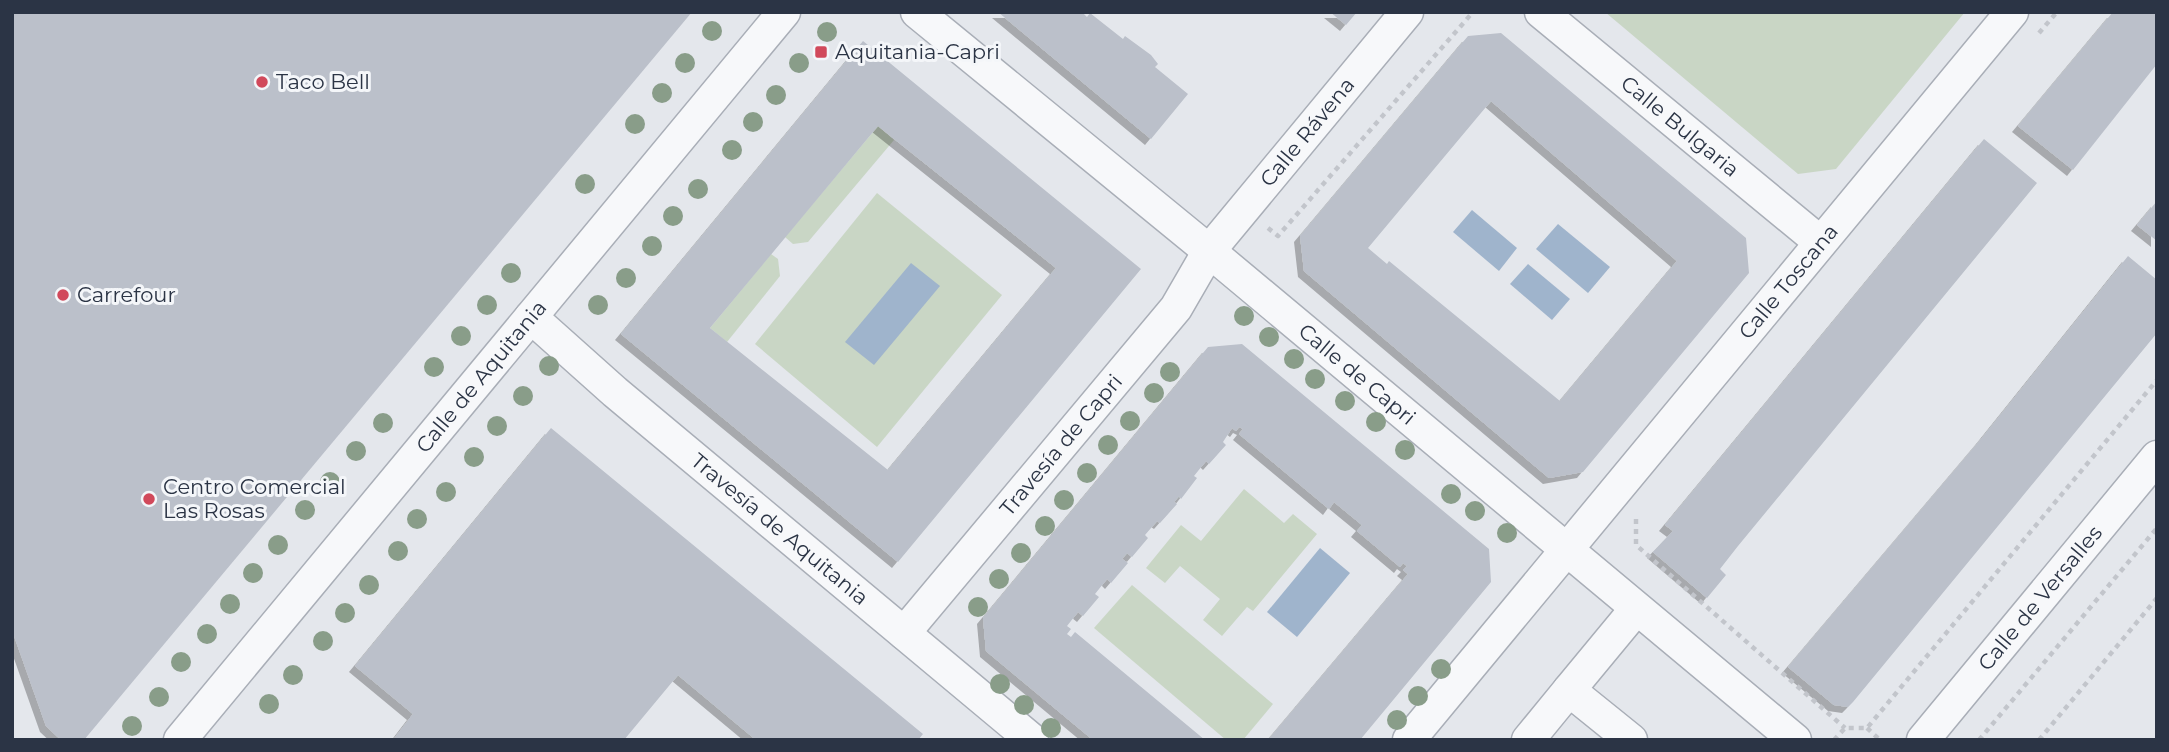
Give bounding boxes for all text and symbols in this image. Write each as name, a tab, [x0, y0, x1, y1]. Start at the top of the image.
place label: Aquitania-Capri	[835, 39, 1000, 64]
marker: Aquitania-Capri	[813, 44, 829, 60]
place label: Taco Bell	[276, 69, 370, 94]
street label: Calle Bulgaria	[1616, 70, 1744, 182]
street label: Calle Rávena	[1255, 72, 1360, 192]
marker: Taco Bell	[254, 74, 270, 90]
street label: Calle Toscana	[1733, 219, 1843, 344]
place label: Carrefour	[77, 282, 176, 307]
marker: Carrefour	[55, 287, 71, 303]
street label: Calle de Aquitania	[411, 295, 551, 458]
street label: Calle de Capri	[1294, 318, 1421, 430]
street label: Travesía de Capri	[995, 369, 1127, 521]
street label: Travesía de Aquitania	[686, 448, 874, 610]
place label: Centro Comercial Las Rosas	[163, 474, 346, 523]
marker: Centro Comercial Las Rosas	[141, 491, 157, 507]
street label: Calle de Versalles	[1973, 520, 2107, 675]

